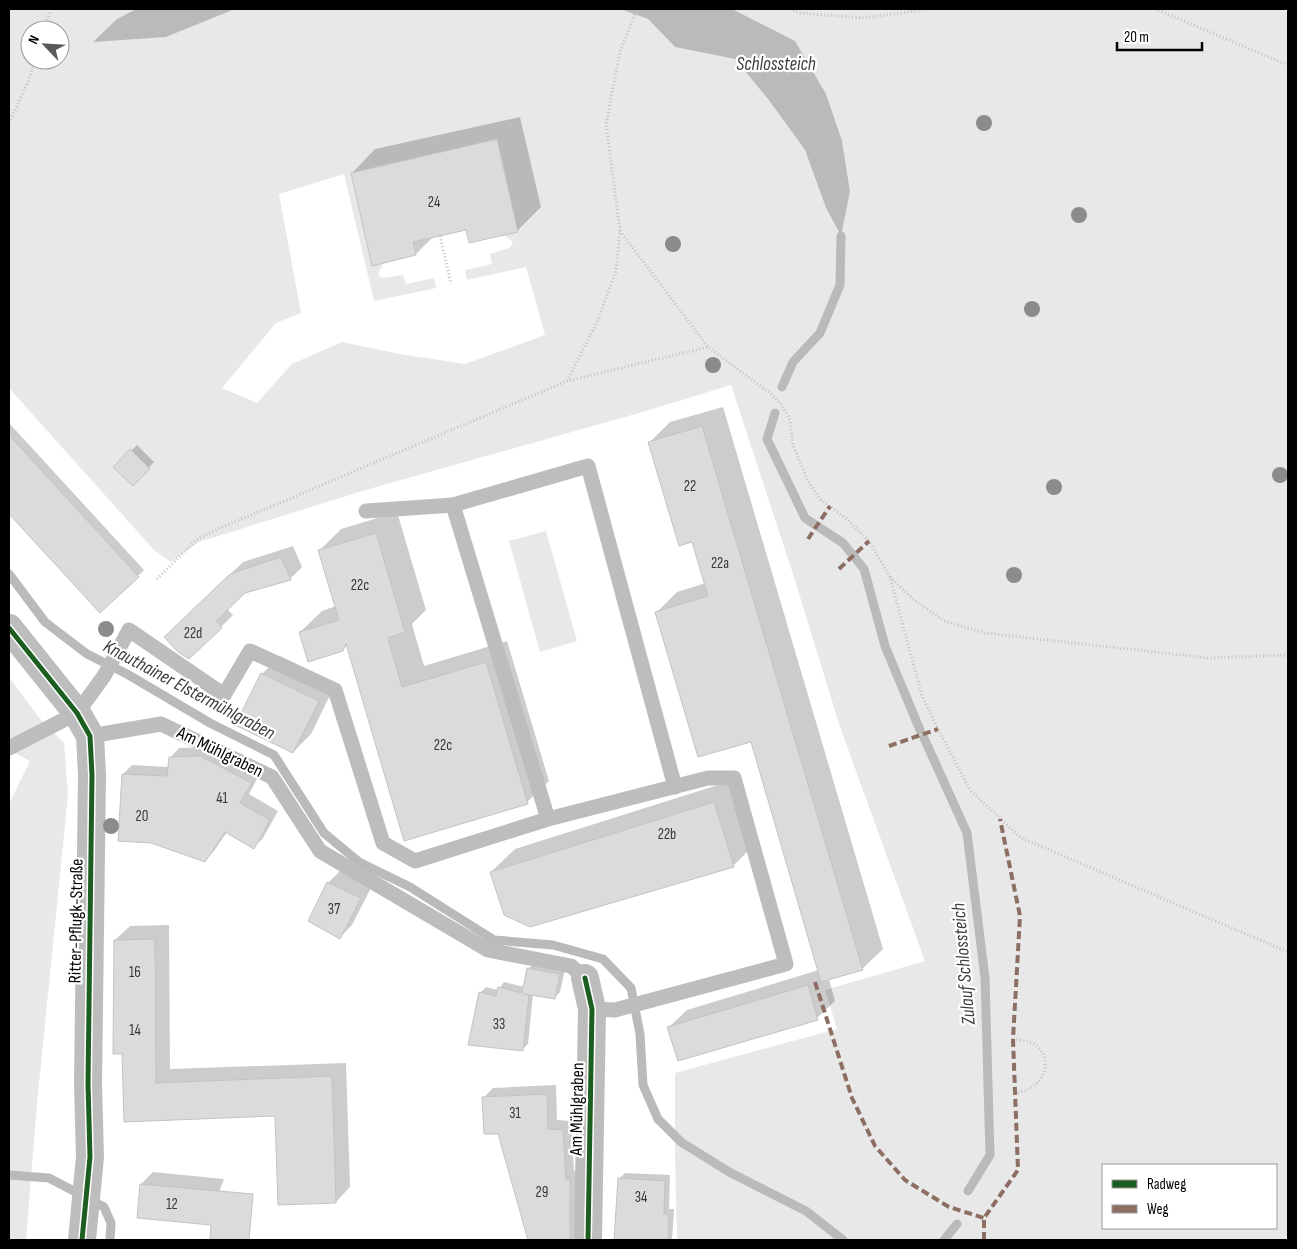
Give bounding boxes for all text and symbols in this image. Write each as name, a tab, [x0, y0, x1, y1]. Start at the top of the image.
north arrow	[20, 20, 70, 70]
scale bar	[1117, 20, 1202, 52]
text: 20 m	[1124, 28, 1149, 47]
text: N	[24, 33, 43, 47]
water label: Schlossteich	[736, 53, 816, 76]
house number: 24	[428, 193, 440, 212]
house number: 22	[684, 477, 696, 496]
house number: 22a	[711, 554, 729, 573]
house number: 22c	[351, 576, 369, 595]
house number: 22d	[184, 624, 202, 643]
water label: Knauthainer Elstermühlgraben	[99, 635, 279, 745]
street label: Am Mühlgraben	[173, 722, 266, 782]
house number: 22c	[434, 736, 452, 755]
house number: 41	[216, 789, 229, 808]
house number: 20	[136, 807, 148, 826]
house number: 22b	[658, 825, 676, 844]
street label: Ritter-Pflugk-Straße	[64, 858, 88, 984]
house number: 37	[328, 900, 340, 919]
water label: Zulauf Schlossteich	[947, 902, 981, 1027]
house number: 16	[129, 963, 141, 982]
house number: 33	[493, 1015, 505, 1034]
house number: 14	[129, 1021, 141, 1040]
street label: Am Mühlgraben	[566, 1062, 588, 1157]
house number: 31	[509, 1104, 522, 1123]
legend	[1102, 1164, 1277, 1229]
text: Radweg	[1147, 1175, 1186, 1194]
house number: 29	[536, 1183, 548, 1202]
house number: 34	[635, 1188, 647, 1207]
house number: 12	[166, 1195, 178, 1214]
text: Weg	[1147, 1200, 1169, 1219]

